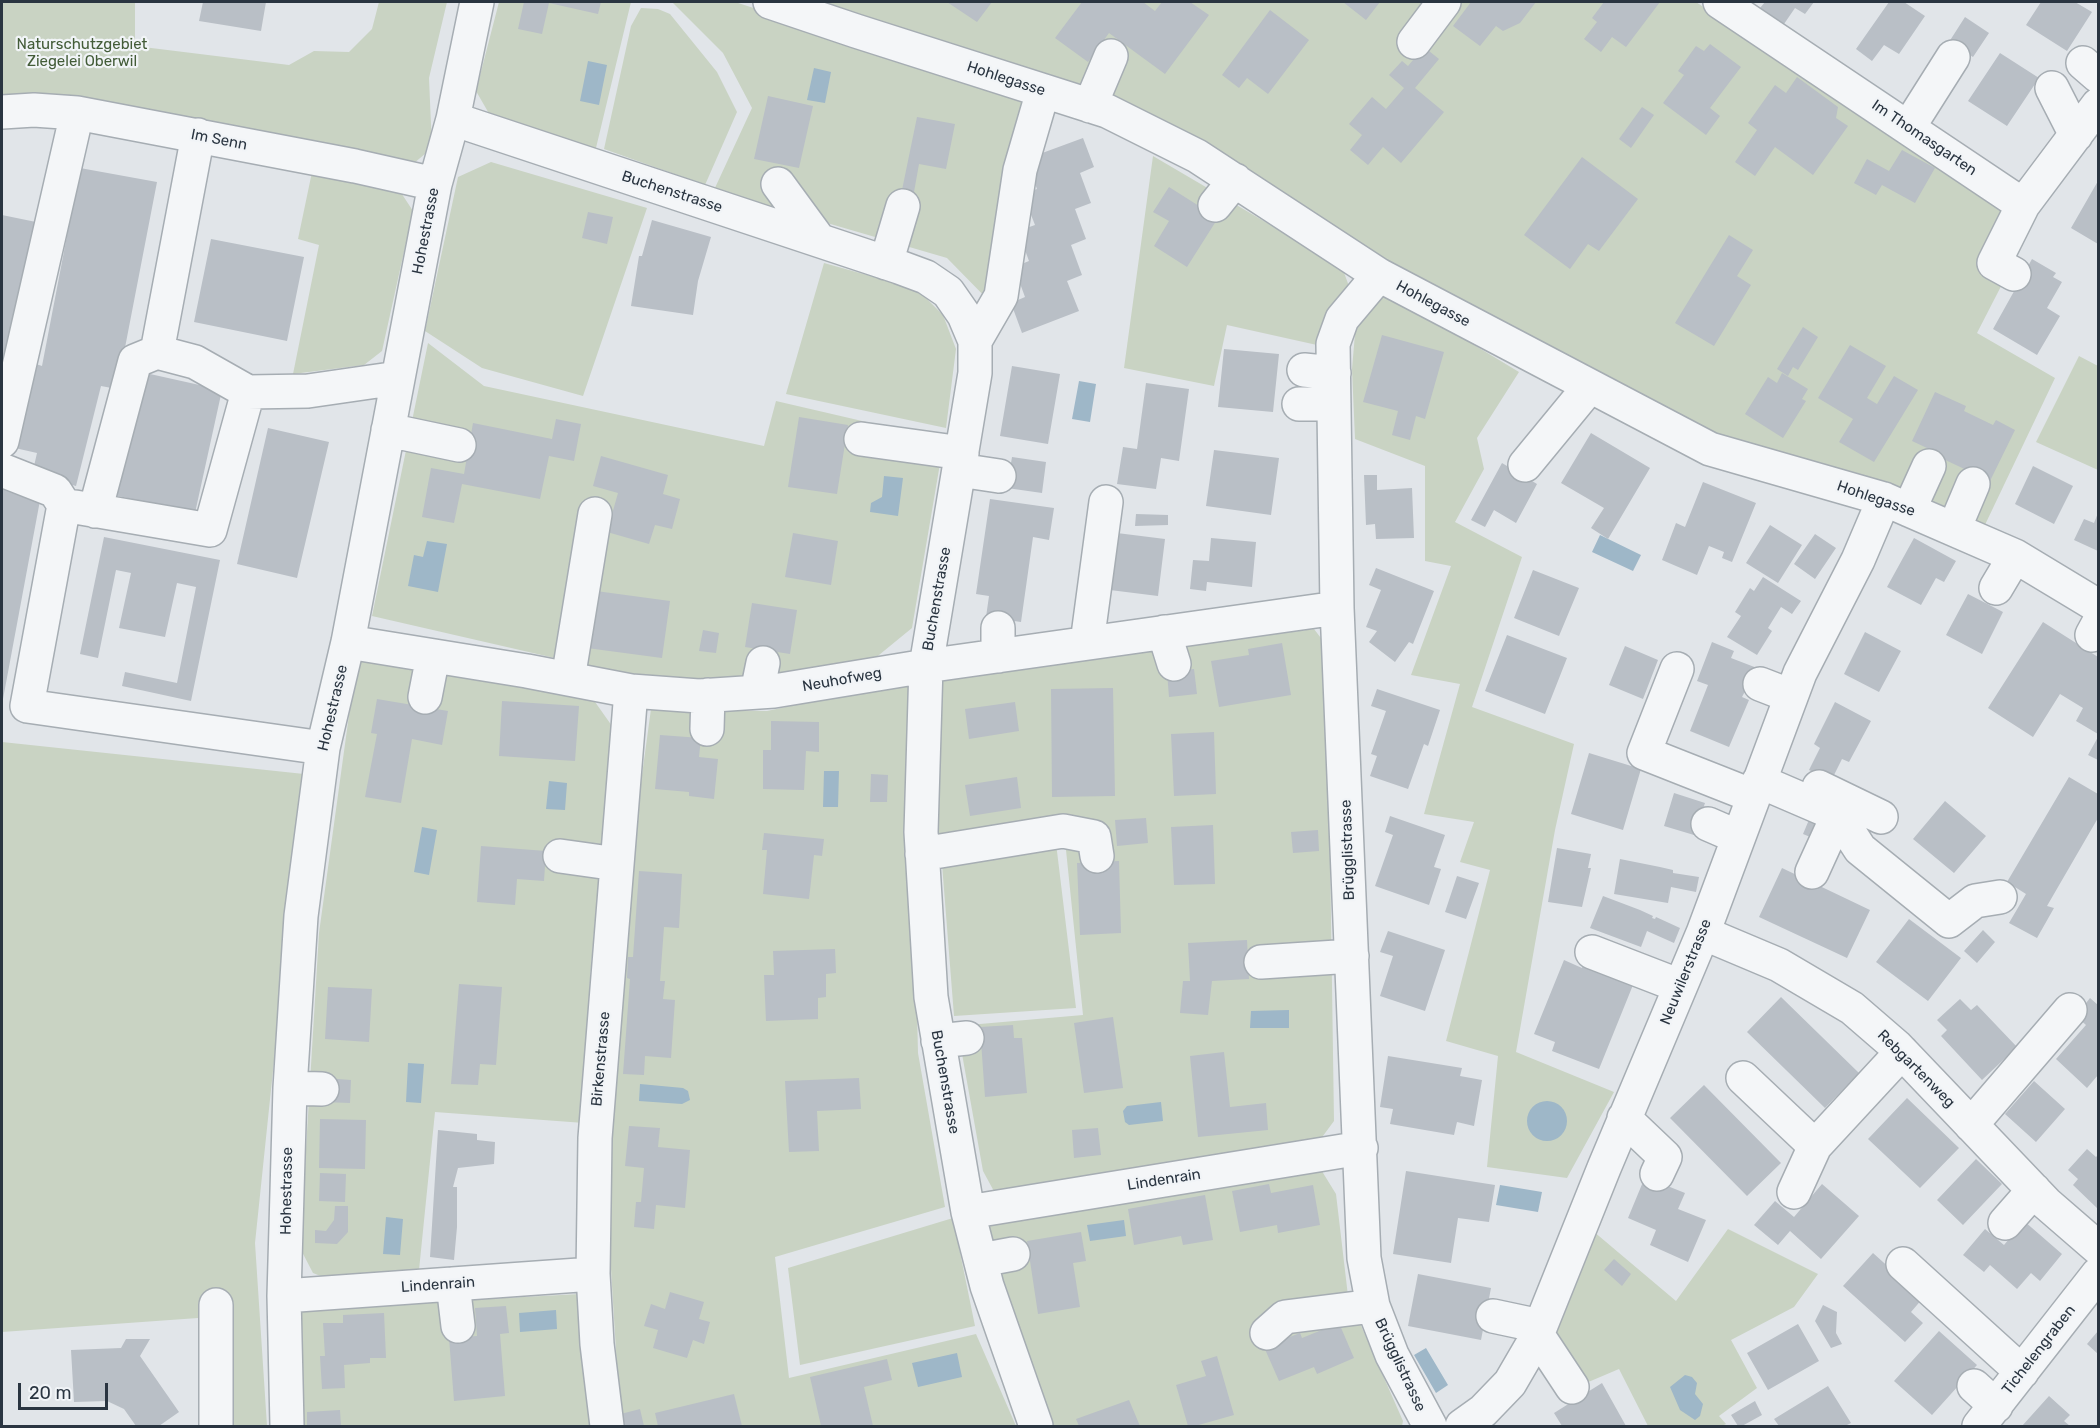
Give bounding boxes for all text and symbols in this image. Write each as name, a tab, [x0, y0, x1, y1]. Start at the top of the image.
park label: Naturschutzgebiet Ziegelei Oberwil	[17, 36, 147, 71]
street label: Hohlegasse	[964, 58, 1048, 100]
street label: Im Thomasgarten	[1868, 96, 1980, 180]
street label: Im Senn	[189, 126, 249, 154]
street label: Buchenstrasse	[619, 167, 725, 217]
street label: Hohestrasse	[409, 186, 443, 276]
street label: Hohlegasse	[1393, 277, 1473, 331]
street label: Hohlegasse	[1835, 477, 1917, 521]
street label: Buchenstrasse	[919, 546, 955, 652]
street label: Hohestrasse	[314, 663, 352, 753]
street label: Neuhofweg	[801, 664, 883, 696]
street label: Brügglistrasse	[1337, 799, 1359, 901]
street label: Neuwilerstrasse	[1657, 917, 1715, 1027]
street label: Birkenstrasse	[588, 1011, 614, 1107]
street label: Rebgartenweg	[1873, 1026, 1959, 1112]
street label: Buchenstrasse	[927, 1029, 963, 1135]
street label: Hohestrasse	[277, 1147, 297, 1235]
street label: Lindenrain	[1126, 1165, 1202, 1195]
street label: Lindenrain	[400, 1273, 476, 1297]
street label: Tichelengraben	[1999, 1302, 2079, 1398]
street label: Brügglistrasse	[1371, 1315, 1429, 1415]
scale bar	[21, 1371, 111, 1409]
text: 20 m	[29, 1382, 71, 1404]

